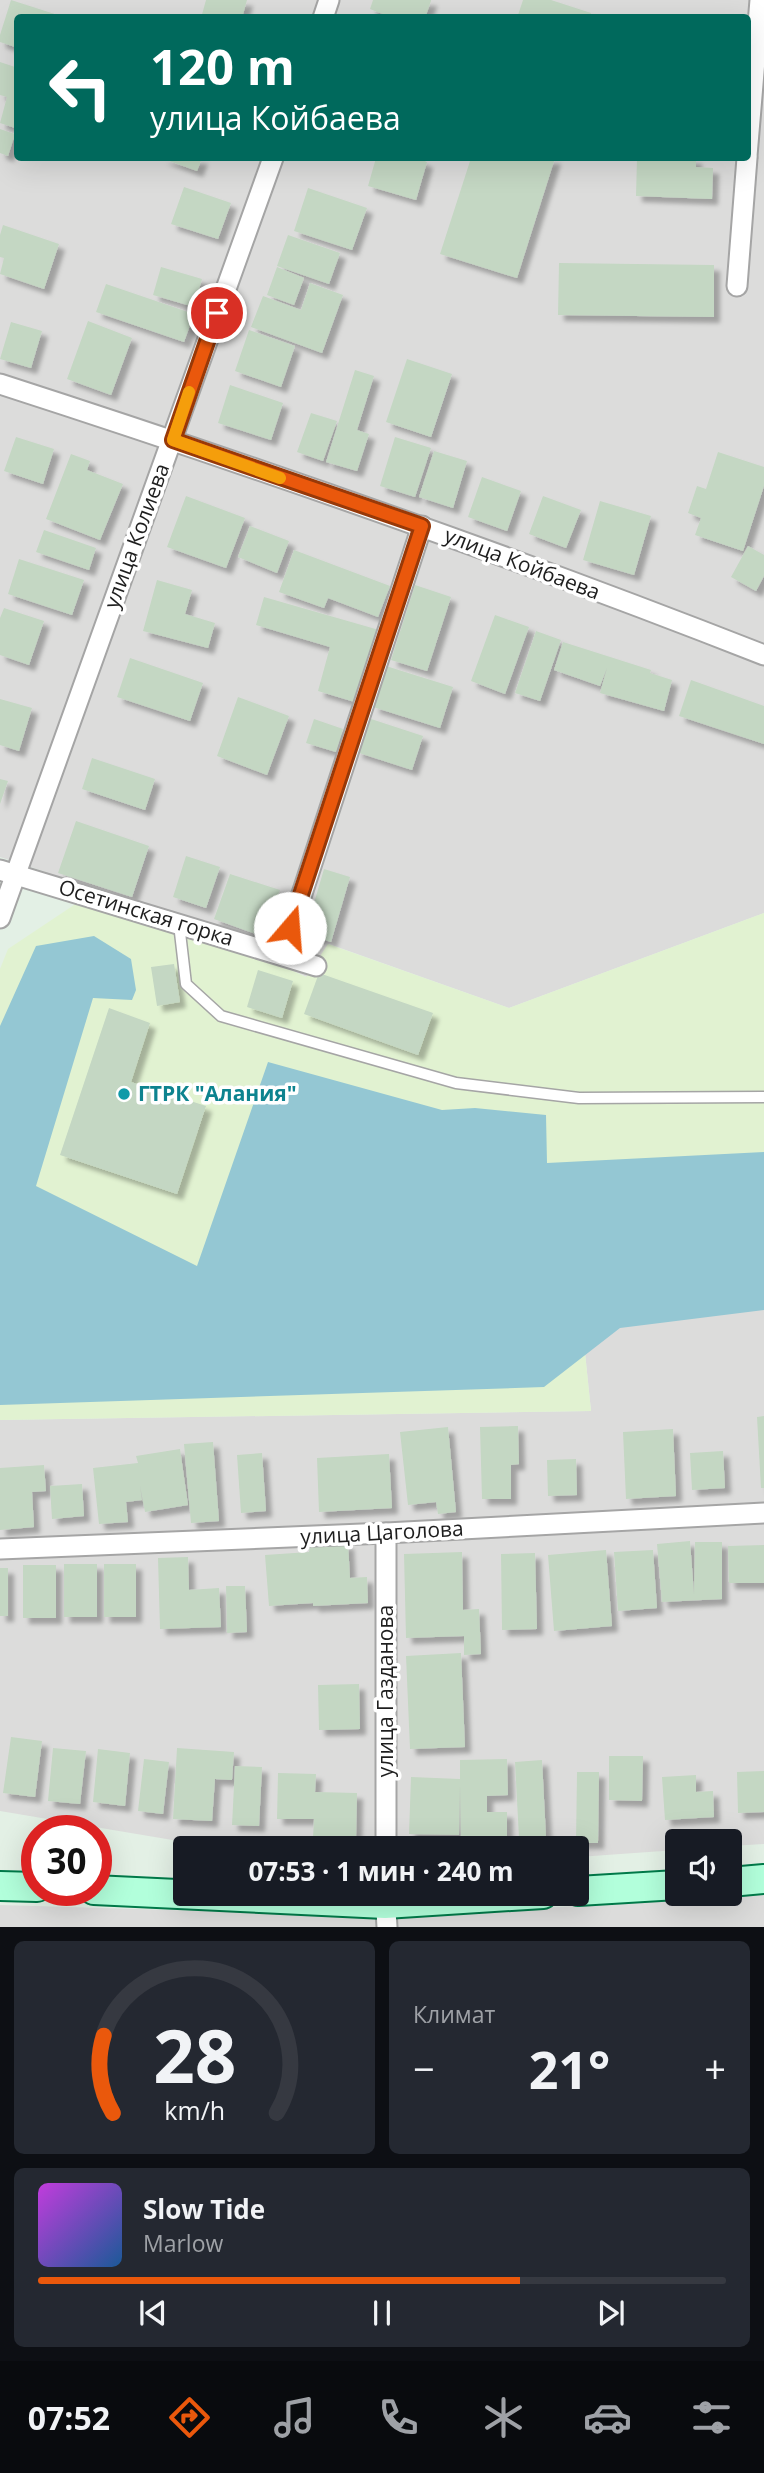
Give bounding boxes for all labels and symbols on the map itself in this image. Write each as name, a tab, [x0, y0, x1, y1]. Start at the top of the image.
pin	[187, 283, 247, 343]
street label: улица Колиева	[97, 459, 175, 612]
street label: улица Койбаева	[440, 520, 604, 606]
street label: Осетинская горка	[55, 872, 237, 952]
position arrow	[253, 891, 327, 965]
place label: ГТРК "Алания"	[138, 1079, 297, 1107]
marker: ГТРК "Алания"	[116, 1086, 132, 1102]
street label: улица Цаголова	[300, 1514, 464, 1550]
street label: улица Газданова	[371, 1605, 399, 1777]
speed limit sign: 30	[21, 1815, 112, 1906]

